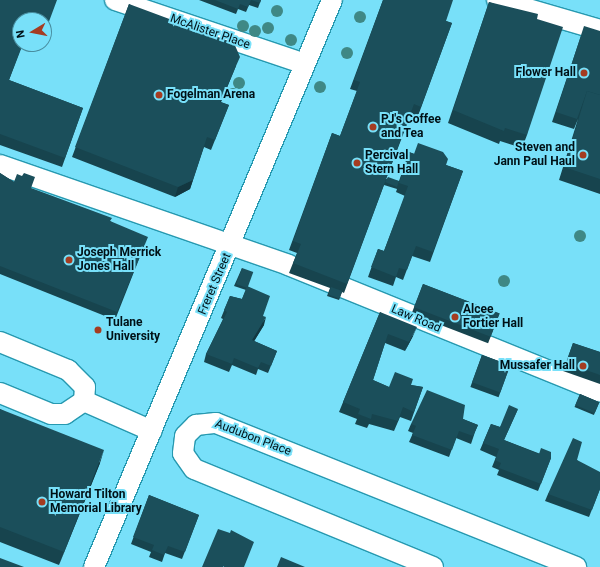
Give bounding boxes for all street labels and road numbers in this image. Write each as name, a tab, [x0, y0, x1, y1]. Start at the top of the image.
street label: McAlister Place	[168, 12, 252, 52]
street label: Freret Street	[196, 251, 234, 317]
street label: Law Road	[389, 302, 443, 336]
street label: Audubon Place	[213, 417, 293, 459]

